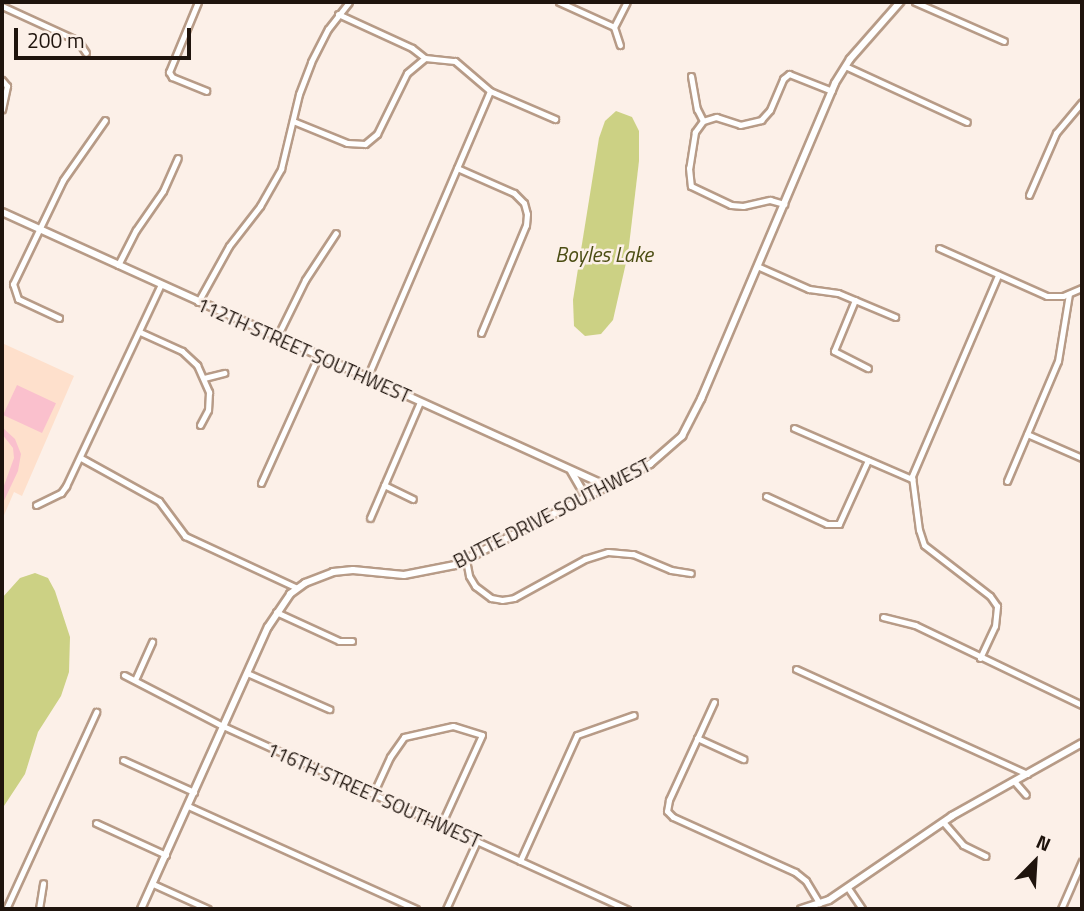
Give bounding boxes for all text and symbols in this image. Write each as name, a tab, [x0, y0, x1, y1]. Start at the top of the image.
scale bar	[18, 14, 194, 58]
text: 200 m	[27, 24, 84, 56]
water label: Boyles Lake	[555, 241, 653, 267]
street label: 112TH STREET SOUTHWEST	[194, 292, 414, 408]
street label: BUTTE DRIVE SOUTHWEST	[449, 453, 655, 573]
street label: 116TH STREET SOUTHWEST	[264, 737, 484, 853]
text: N	[1032, 826, 1056, 858]
north arrow	[1000, 827, 1070, 897]

